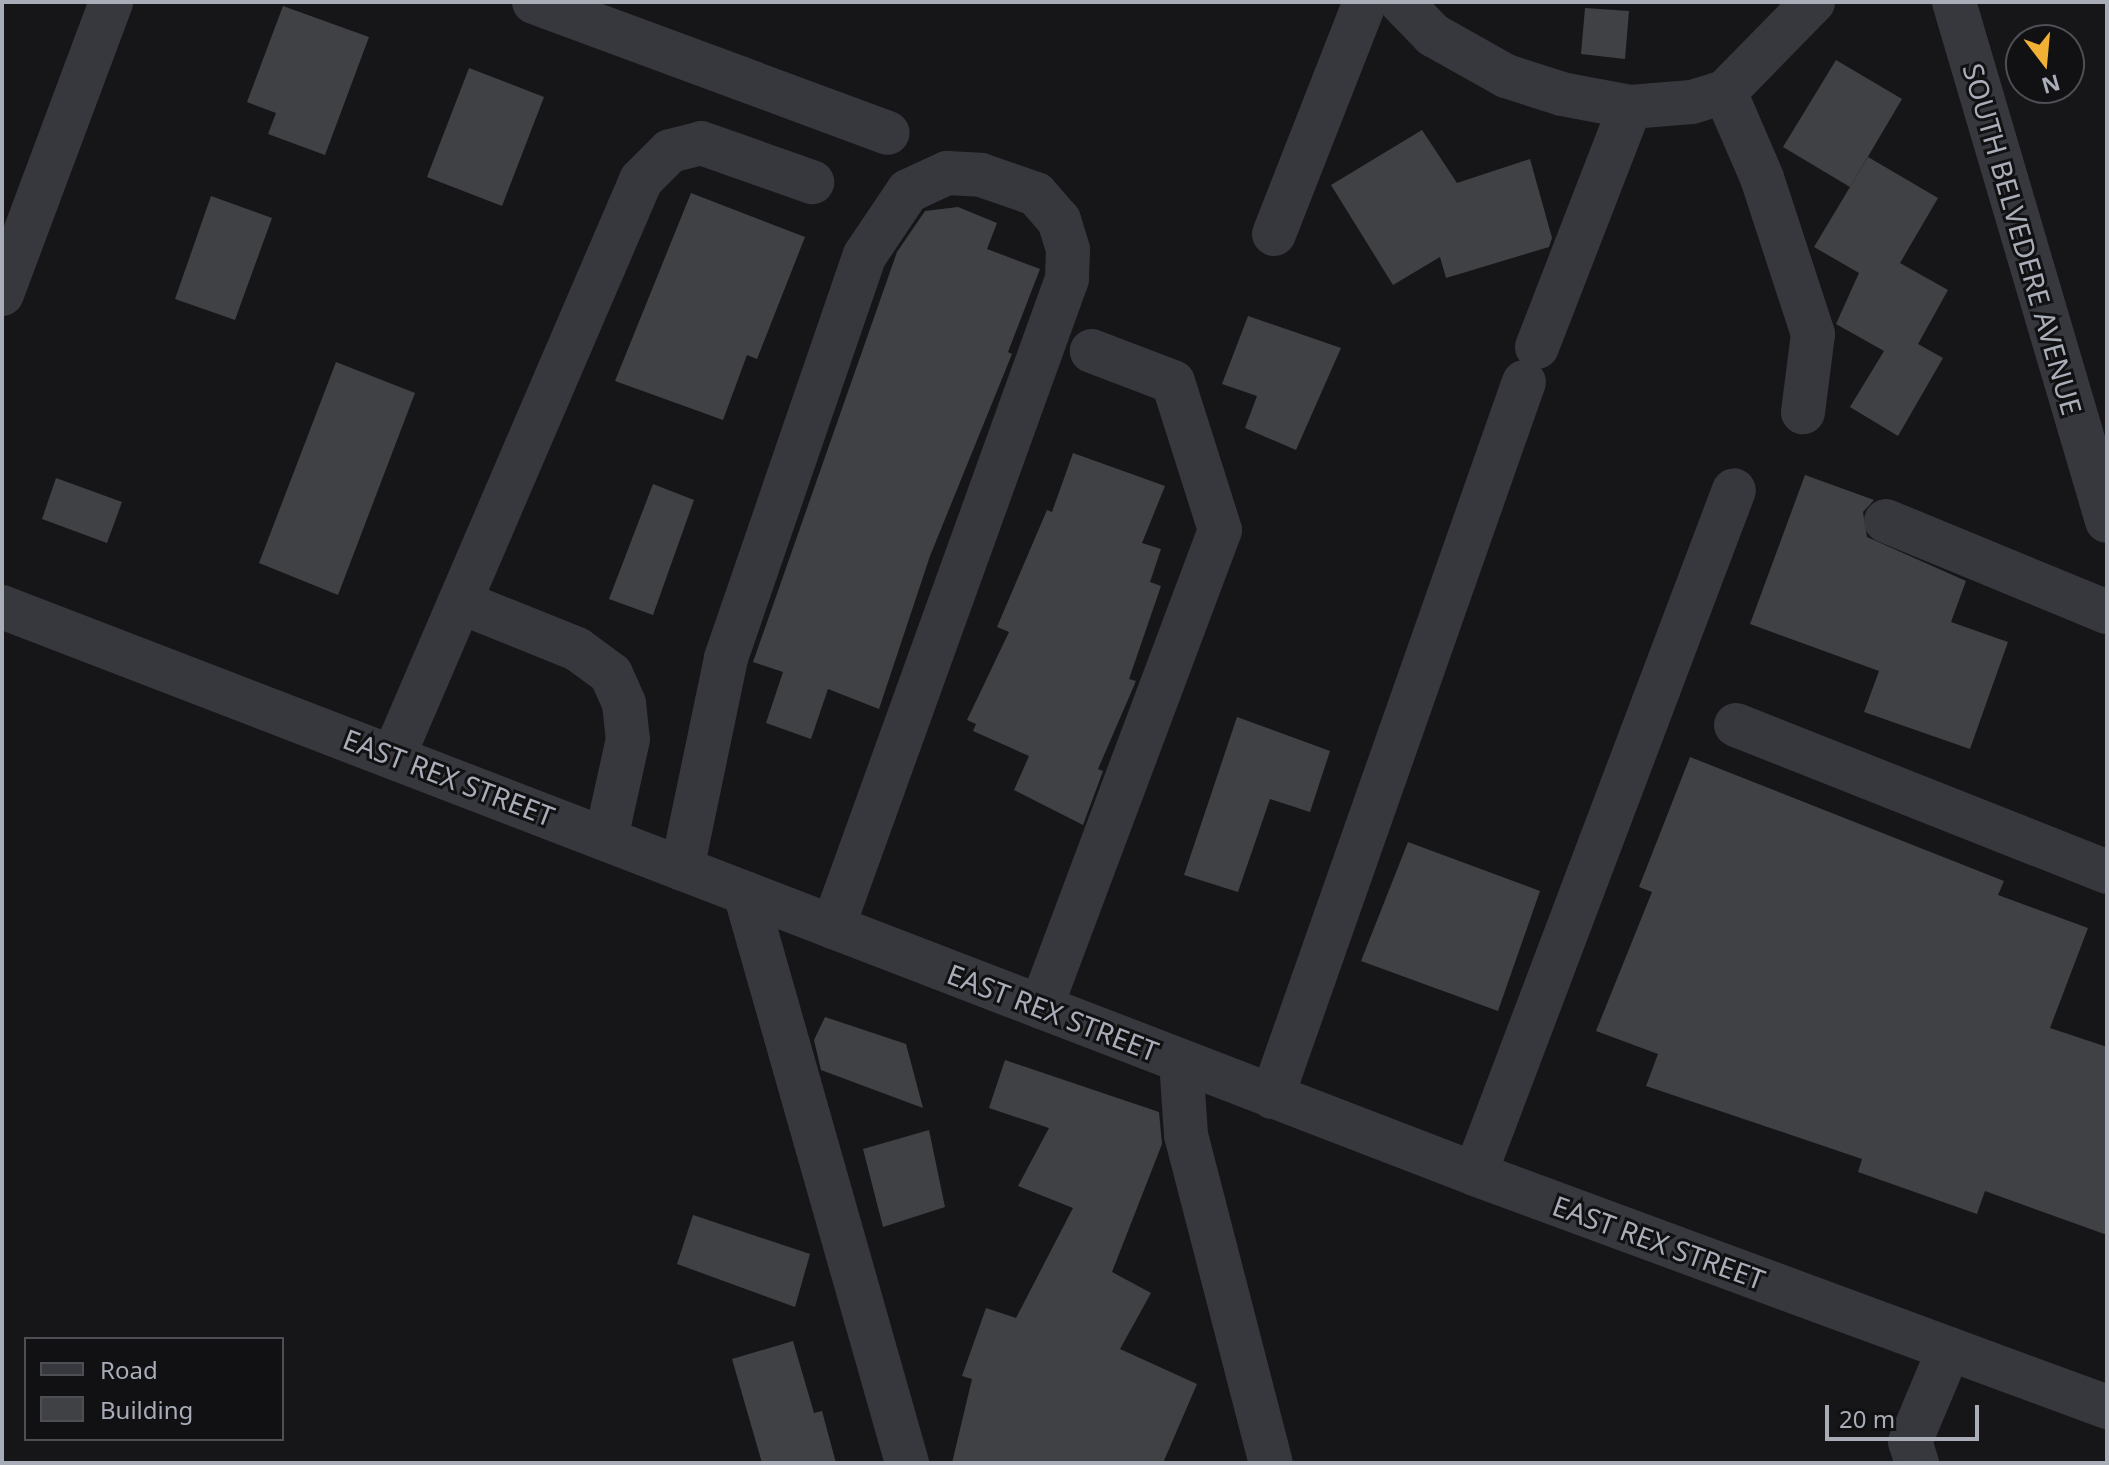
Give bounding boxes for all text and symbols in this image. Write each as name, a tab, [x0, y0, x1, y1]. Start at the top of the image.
north arrow	[2005, 24, 2085, 104]
street label: SOUTH BELVEDERE AVENUE	[1957, 59, 2089, 419]
street label: EAST REX STREET	[339, 721, 559, 833]
street label: EAST REX STREET	[943, 956, 1163, 1068]
street label: EAST REX STREET	[1548, 1188, 1770, 1296]
legend	[24, 1337, 284, 1441]
text: Road	[100, 1353, 158, 1386]
scale bar	[1829, 1389, 1983, 1439]
text: Building	[100, 1393, 193, 1426]
text: 20 m	[1839, 1402, 1895, 1435]

